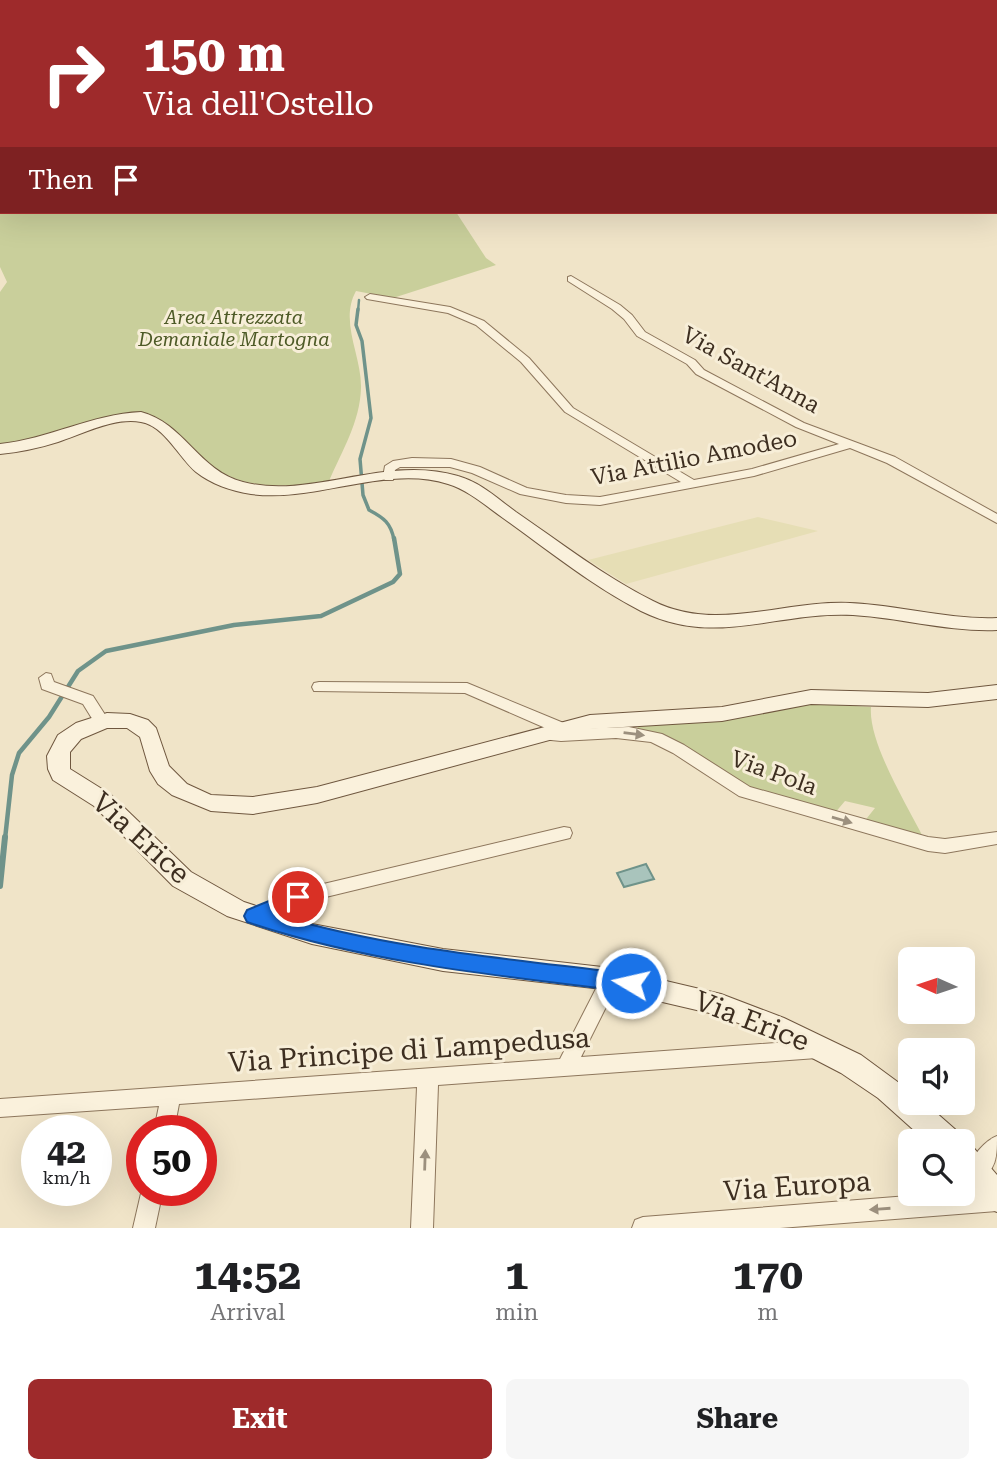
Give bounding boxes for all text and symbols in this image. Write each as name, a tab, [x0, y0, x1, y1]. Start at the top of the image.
text: 150 m	[143, 26, 285, 83]
icon: right	[28, 28, 119, 119]
text: Via dell'Ostello	[143, 85, 374, 123]
icon: arrive	[107, 161, 145, 199]
text: Then	[28, 165, 93, 195]
park label: Area Attrezzata Demaniale Martogna	[137, 306, 330, 351]
street label: Via Sant'Anna	[677, 321, 825, 419]
street label: Via Attilio Amodeo	[589, 425, 799, 491]
one-way arrow	[623, 728, 645, 739]
street label: Via Pola	[727, 745, 821, 801]
street label: Via Erice	[85, 786, 197, 890]
one-way arrow	[831, 815, 853, 826]
pin	[268, 867, 328, 927]
icon: arrive	[279, 878, 317, 916]
position arrow	[594, 946, 668, 1020]
north arrow	[898, 947, 975, 1024]
map controls	[898, 947, 975, 1206]
street label: Via Erice	[690, 984, 814, 1058]
street label: Via Principe di Lampedusa	[227, 1021, 591, 1079]
button: sound	[898, 1038, 975, 1115]
speed limit sign: 50	[126, 1115, 217, 1206]
button: search	[898, 1129, 975, 1206]
text: 42	[47, 1131, 86, 1172]
one-way arrow	[420, 1149, 431, 1171]
street label: Via Europa	[722, 1164, 872, 1208]
text: km/h	[42, 1167, 91, 1188]
one-way arrow	[869, 1204, 891, 1215]
text: 14:52	[194, 1250, 301, 1299]
text: 1	[505, 1250, 529, 1299]
text: 170	[732, 1250, 803, 1299]
text: Arrival	[210, 1299, 285, 1326]
text: min	[495, 1299, 538, 1326]
text: m	[757, 1299, 778, 1326]
button: Exit	[28, 1379, 492, 1459]
button: Share	[506, 1379, 969, 1459]

